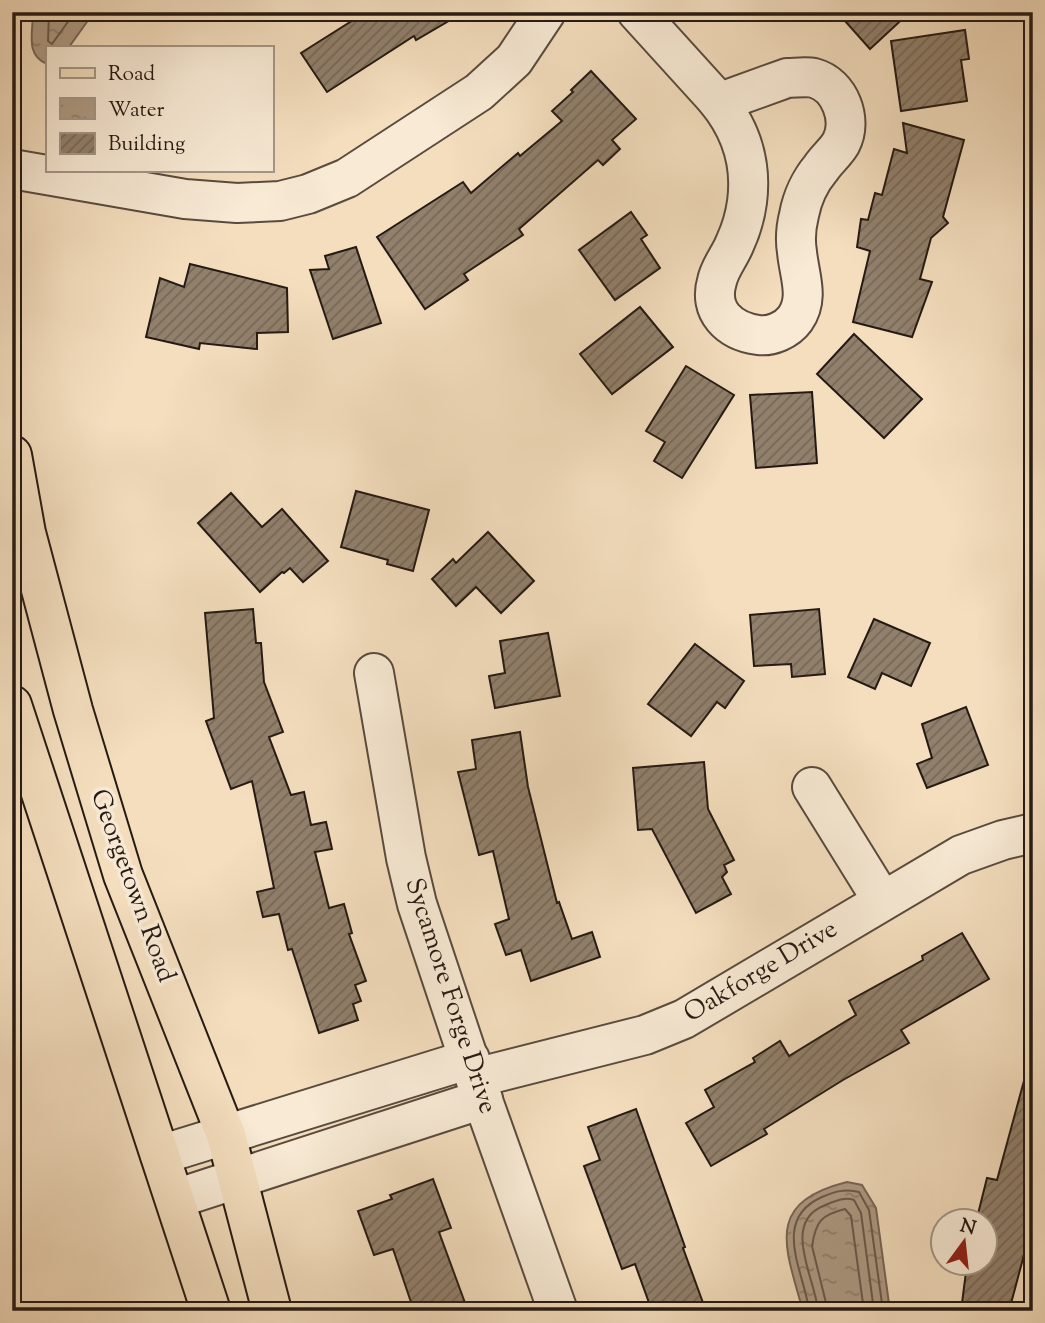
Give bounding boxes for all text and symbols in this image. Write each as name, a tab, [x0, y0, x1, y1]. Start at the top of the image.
legend	[46, 46, 273, 172]
text: Road	[108, 60, 155, 90]
text: Water	[108, 96, 165, 126]
text: Building	[108, 130, 185, 160]
street label: Georgetown Road	[80, 784, 184, 988]
street label: Sycamore Forge Drive	[395, 874, 505, 1118]
street label: Oakforge Drive	[677, 911, 845, 1033]
north arrow	[930, 1208, 1000, 1278]
text: N	[957, 1213, 979, 1243]

